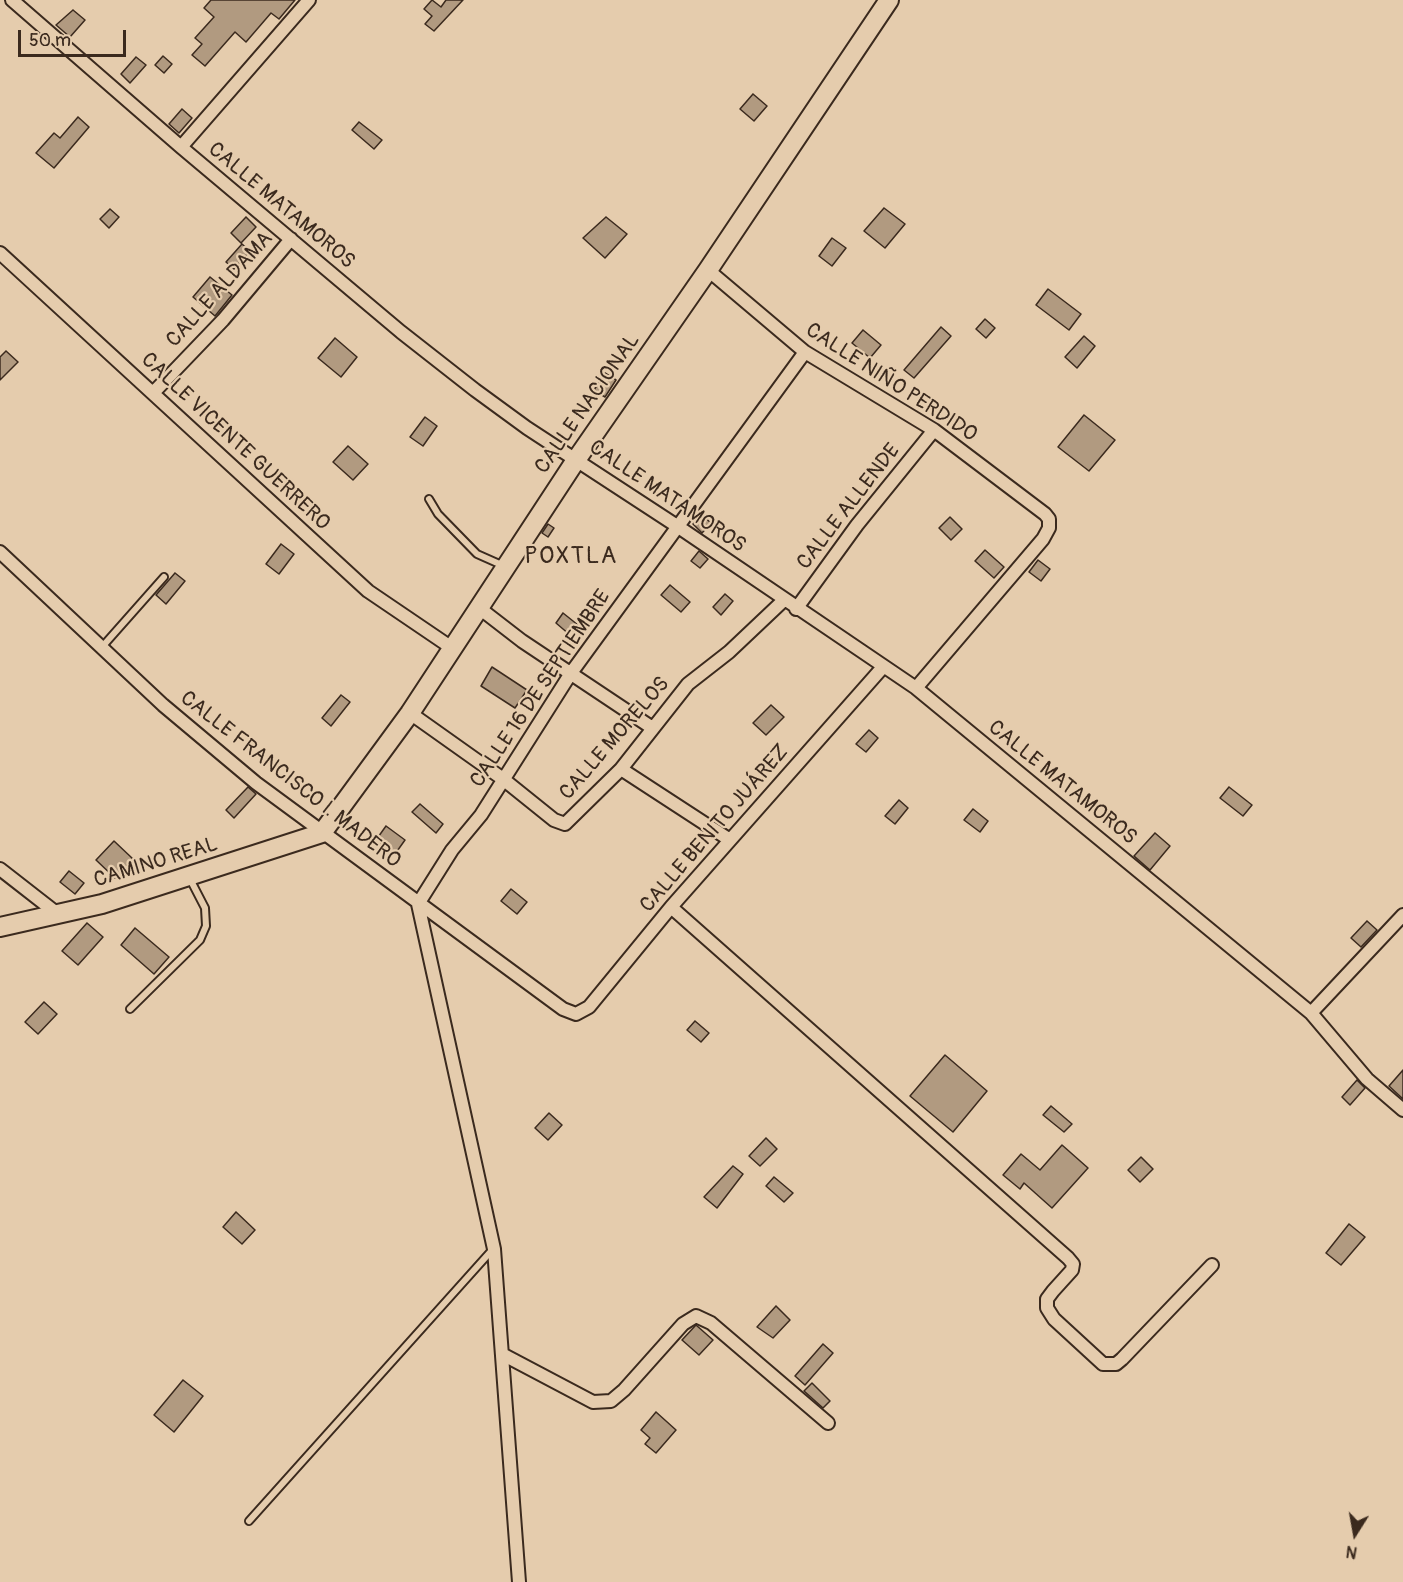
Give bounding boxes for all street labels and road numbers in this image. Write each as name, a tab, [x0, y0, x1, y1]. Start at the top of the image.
street label: CALLE MATAMOROS	[203, 137, 359, 275]
street label: CALLE ALDAMA	[162, 227, 278, 353]
street label: CALLE NIÑO PERDIDO	[800, 318, 982, 448]
street label: CALLE NACIONAL	[530, 329, 646, 479]
street label: CALLE VICENTE GUERRERO	[135, 348, 335, 536]
street label: CALLE MATAMOROS	[584, 435, 750, 559]
street label: CALLE ALLENDE	[792, 439, 906, 575]
street label: CALLE 16 DE SEPTIEMBRE	[465, 585, 617, 793]
street label: CALLE MORELOS	[555, 672, 675, 806]
street label: CALLE FRANCISCO I. MADERO	[175, 686, 405, 874]
street label: CALLE MATAMOROS	[983, 715, 1141, 851]
street label: CALLE BENITO JUÁREZ	[635, 740, 795, 918]
street label: CAMINO REAL	[91, 832, 221, 894]

